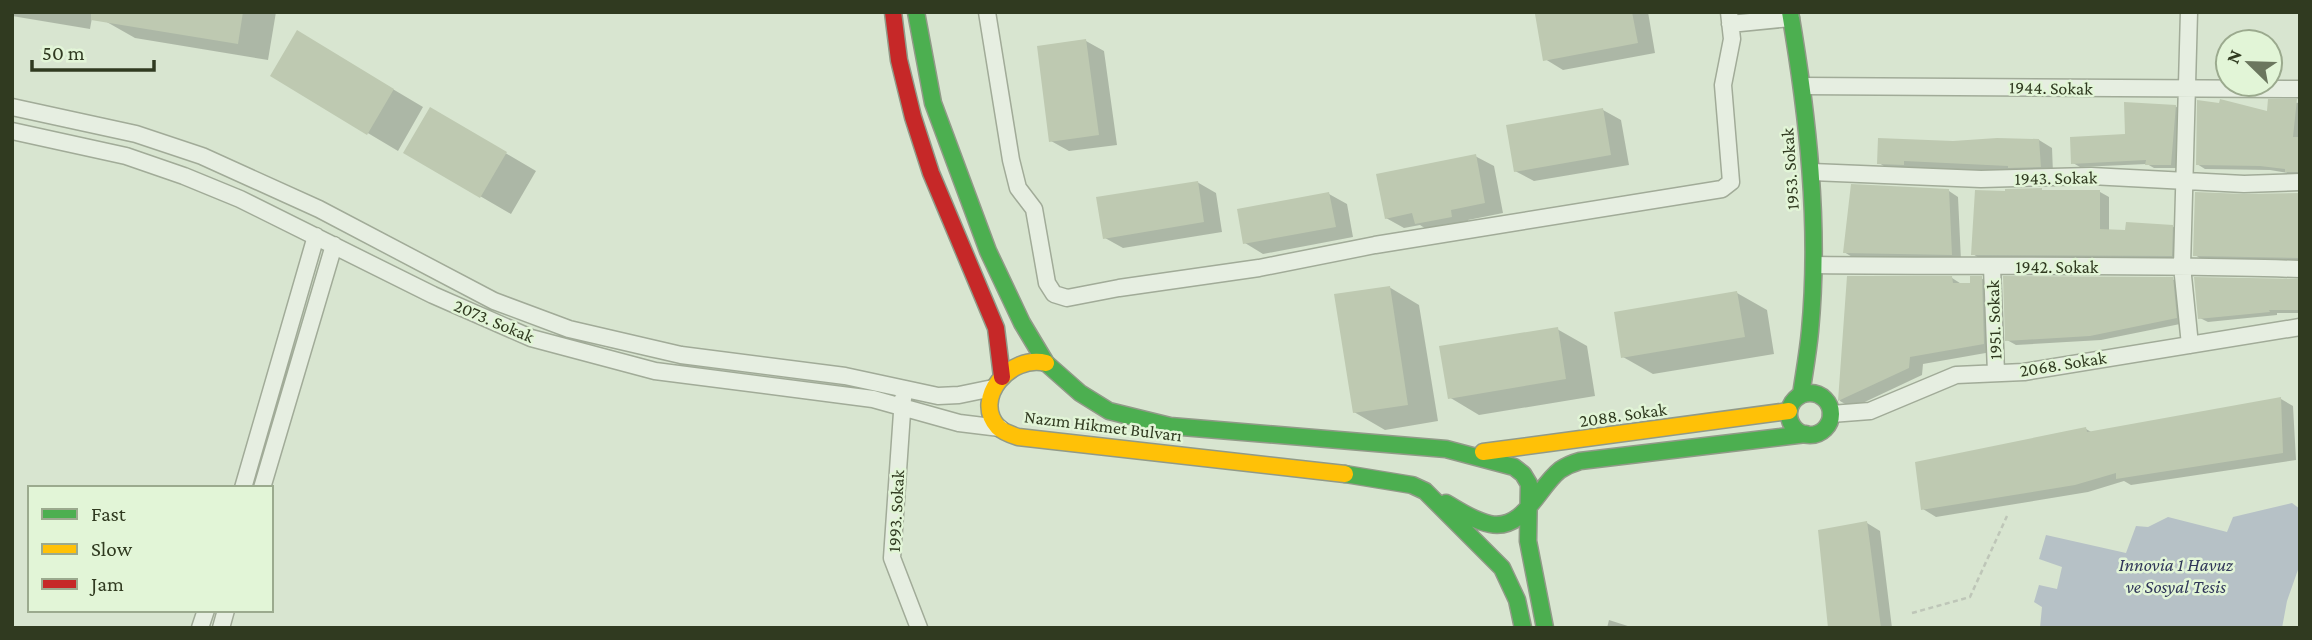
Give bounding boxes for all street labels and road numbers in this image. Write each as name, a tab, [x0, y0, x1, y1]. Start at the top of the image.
street label: 1944. Sokak	[2009, 77, 2093, 99]
street label: 1953. Sokak	[1777, 127, 1803, 211]
street label: 1943. Sokak	[2015, 167, 2098, 189]
street label: 1942. Sokak	[2016, 257, 2099, 277]
street label: 1951. Sokak	[1983, 279, 2005, 360]
street label: 2073. Sokak	[451, 295, 537, 347]
street label: 2068. Sokak	[2018, 347, 2108, 381]
street label: 2088. Sokak	[1578, 399, 1668, 431]
street label: Nazım Hikmet Bulvarı	[1023, 406, 1183, 446]
street label: 1993. Sokak	[884, 469, 908, 553]

